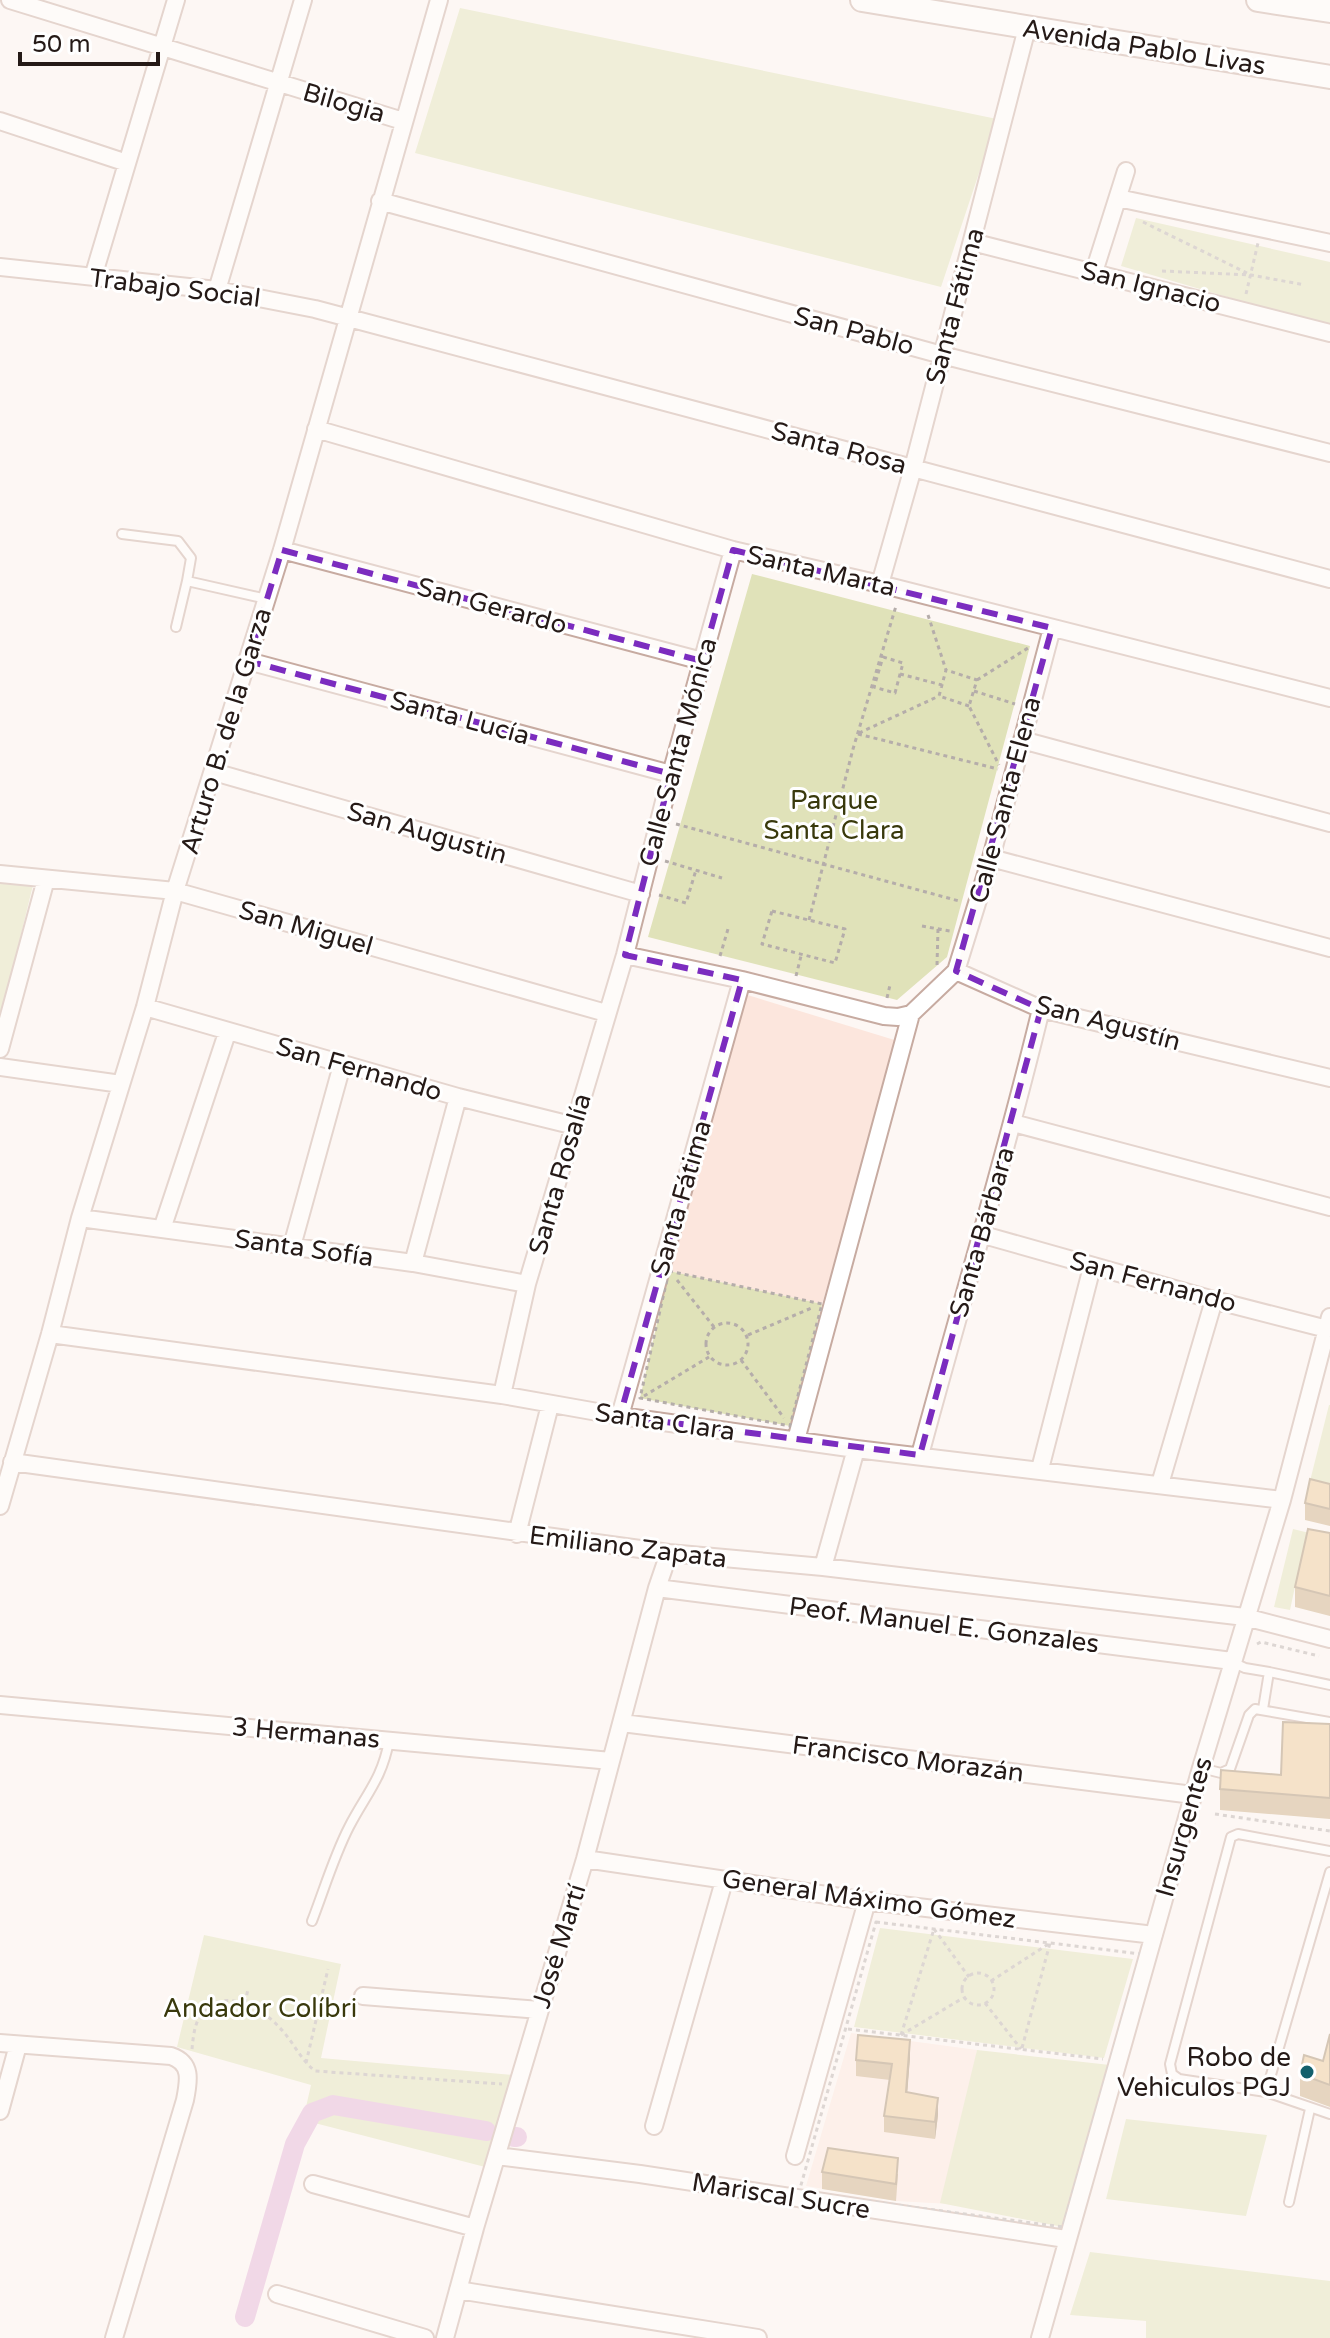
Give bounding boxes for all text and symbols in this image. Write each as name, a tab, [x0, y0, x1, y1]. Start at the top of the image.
street label: Avenida Pablo Livas	[1020, 12, 1268, 82]
scale bar	[20, 16, 158, 66]
text: 50 m	[32, 30, 90, 59]
street label: Bilogia	[299, 77, 389, 129]
street label: Santa Fátima	[919, 224, 991, 388]
street label: San Ignacio	[1078, 255, 1224, 319]
street label: Trabajo Social	[88, 262, 262, 314]
street label: San Pablo	[790, 300, 918, 362]
street label: Santa Rosa	[768, 415, 910, 481]
street label: Santa Marta	[744, 539, 898, 603]
street label: San Gerardo	[414, 571, 570, 641]
street label: Arturo B. de la Garza	[174, 604, 278, 858]
street label: Calle Santa Mónica	[632, 634, 724, 870]
street label: Santa Lucía	[387, 684, 533, 752]
street label: Calle Santa Elena	[962, 693, 1048, 907]
park label: Parque Santa Clara	[763, 785, 905, 846]
street label: San Augustin	[343, 795, 511, 871]
street label: San Miguel	[235, 894, 377, 962]
street label: San Agustín	[1032, 989, 1184, 1057]
street label: San Fernando	[272, 1031, 446, 1107]
street label: Santa Rosalía	[522, 1090, 598, 1258]
street label: Santa Fátima	[644, 1117, 718, 1279]
street label: Santa Bárbara	[943, 1143, 1021, 1321]
street label: Santa Sofía	[232, 1223, 376, 1273]
street label: San Fernando	[1066, 1245, 1240, 1319]
street label: Santa Clara	[593, 1397, 737, 1447]
street label: Emiliano Zapata	[527, 1519, 729, 1575]
street label: Peof. Manuel E. Gonzales	[787, 1591, 1101, 1659]
street label: 3 Hermanas	[231, 1711, 381, 1755]
street label: Francisco Morazán	[790, 1729, 1026, 1789]
street label: Insurgentes	[1149, 1753, 1219, 1901]
street label: General Máximo Gómez	[720, 1863, 1018, 1935]
street label: José Martí	[525, 1880, 593, 2012]
park label: Andador Colíbri	[163, 1993, 357, 2024]
place label: Robo de Vehiculos PGJ	[1117, 2042, 1291, 2103]
marker: Robo de Vehiculos PGJ	[1298, 2063, 1316, 2081]
street label: Mariscal Sucre	[690, 2167, 872, 2225]

